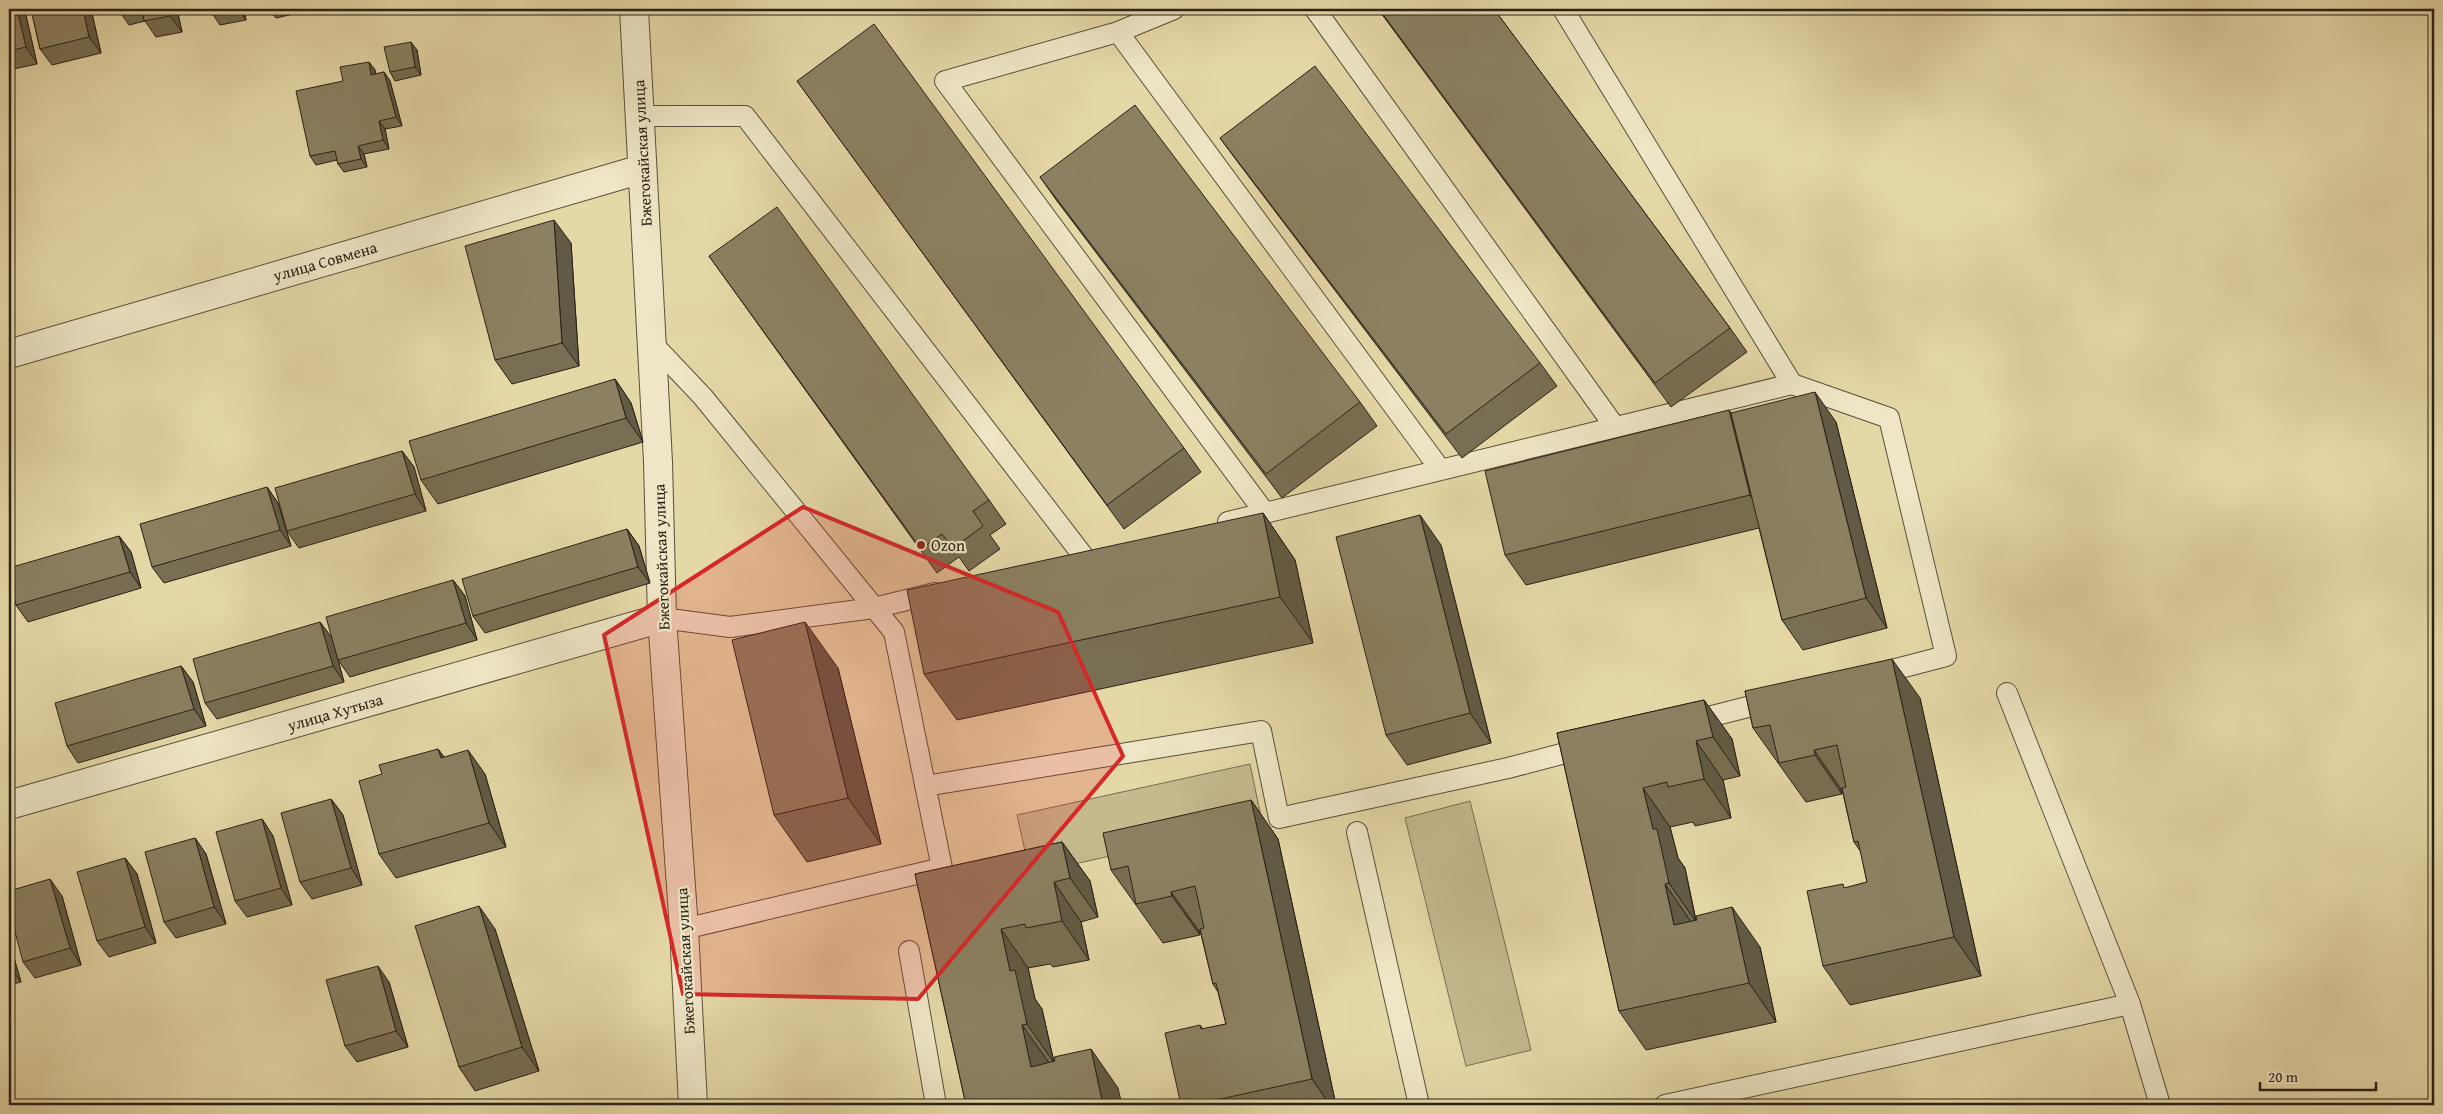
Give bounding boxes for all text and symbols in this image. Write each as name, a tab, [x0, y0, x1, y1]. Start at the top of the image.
street label: Бжегокайская улица	[626, 79, 658, 227]
street label: улица Совмена	[269, 235, 380, 288]
street label: Бжегокайская улица	[646, 483, 676, 631]
place label: Ozon	[931, 533, 965, 557]
marker: Ozon	[915, 539, 927, 551]
street label: улица Хутыза	[283, 687, 386, 737]
street label: Бжегокайская улица	[669, 887, 701, 1035]
scale bar	[2260, 1059, 2377, 1091]
text: 20 m	[2268, 1066, 2299, 1087]

